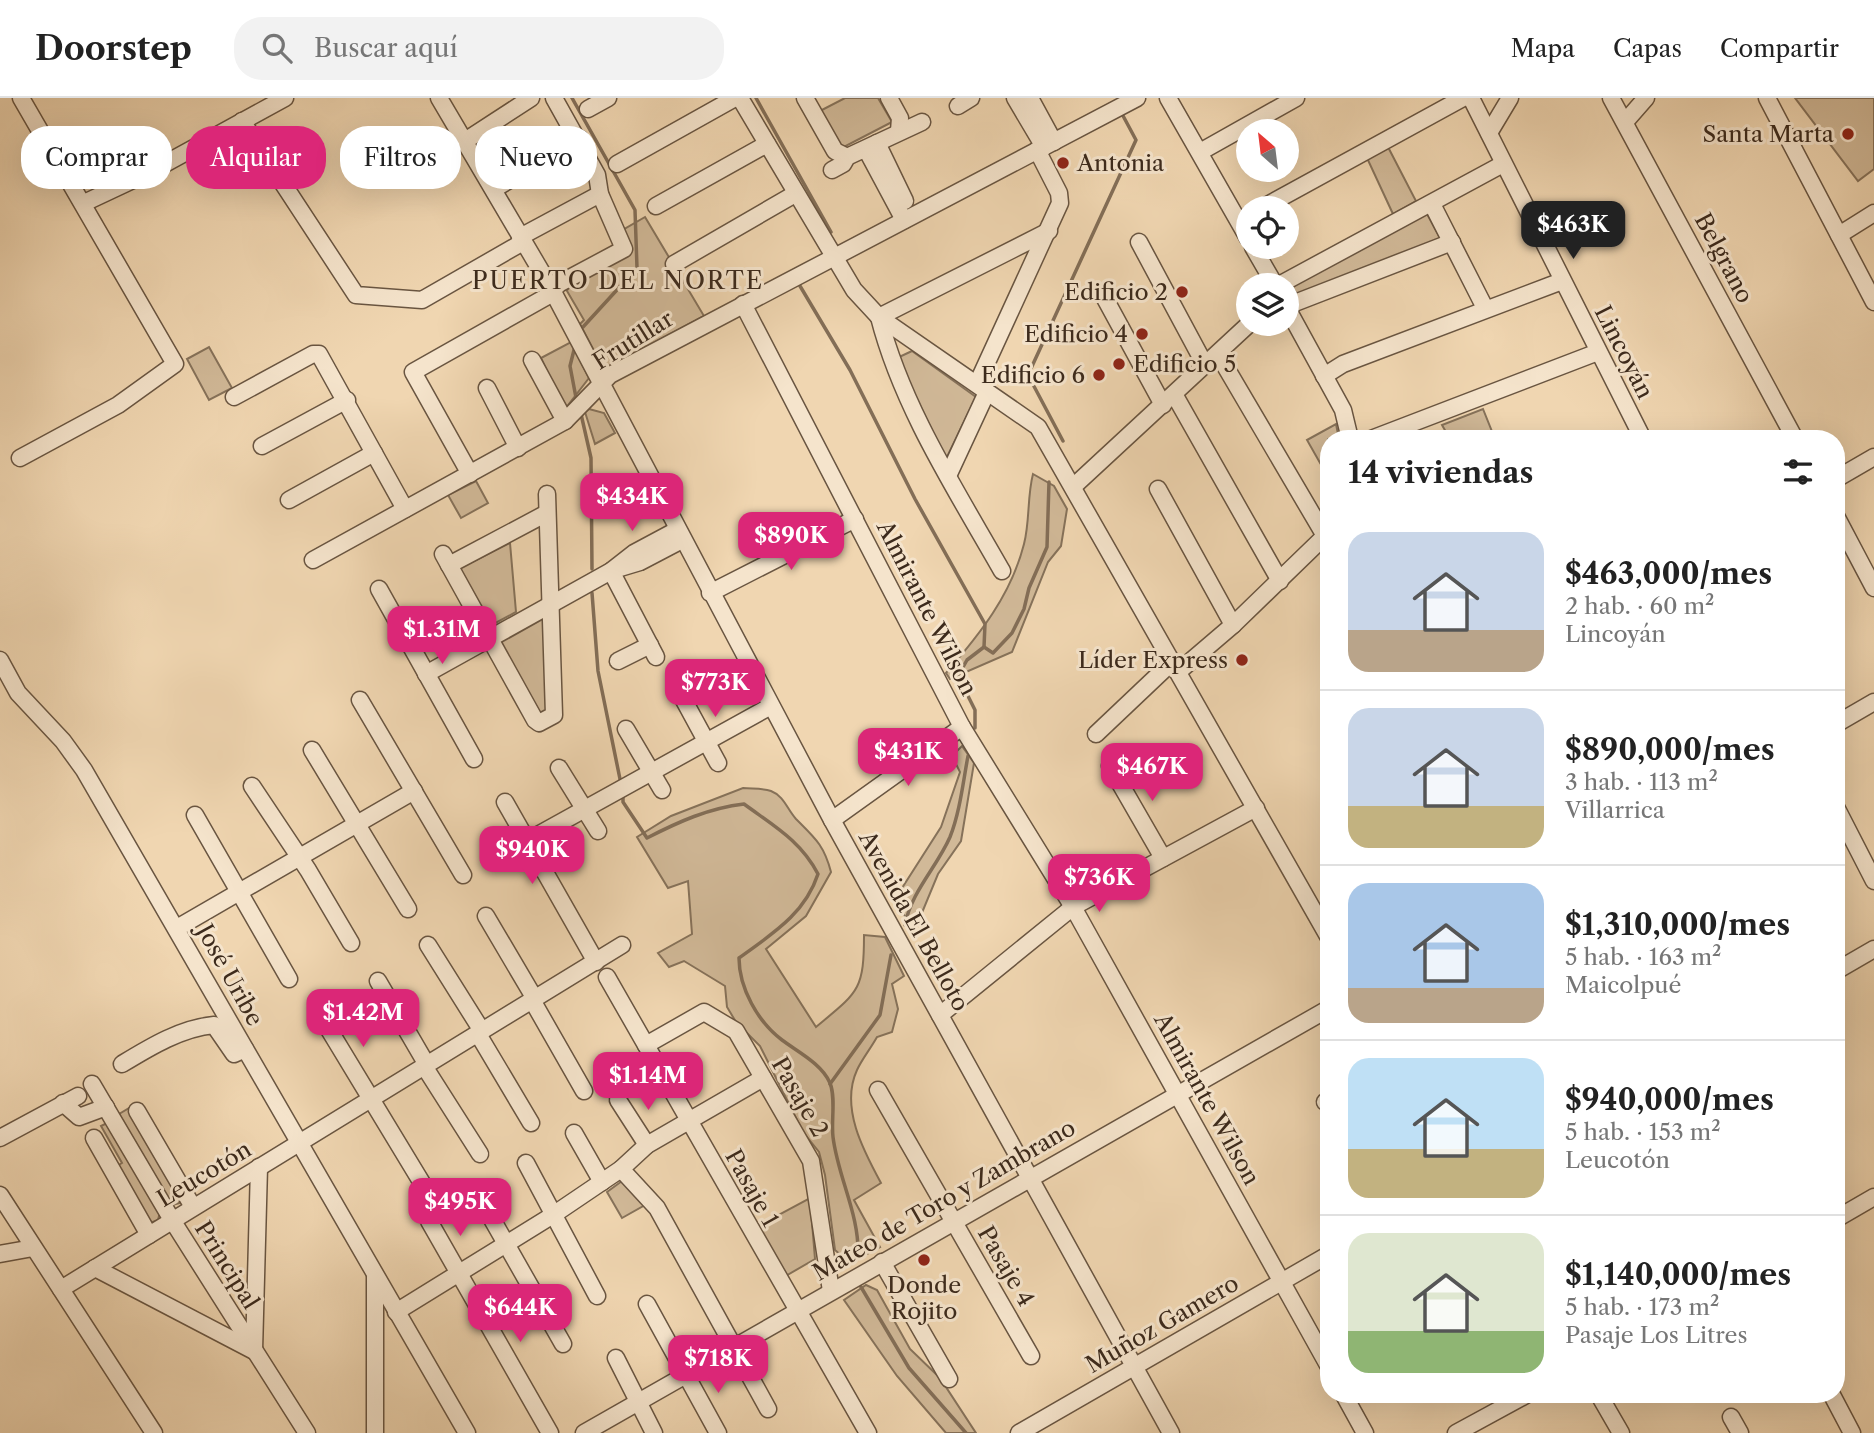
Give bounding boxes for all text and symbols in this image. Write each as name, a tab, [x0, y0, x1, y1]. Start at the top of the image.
search box	[234, 17, 724, 80]
text: Doorstep	[35, 28, 192, 69]
icon: search	[258, 29, 296, 67]
text: Buscar aquí	[314, 32, 458, 64]
text: Mapa	[1511, 34, 1575, 63]
text: Capas	[1613, 34, 1682, 63]
text: Compartir	[1720, 34, 1839, 63]
north arrow	[1236, 119, 1298, 182]
map controls	[1236, 119, 1299, 336]
place label: Santa Marta	[1703, 120, 1835, 148]
chip: Comprar	[21, 126, 172, 189]
chip: Alquilar	[186, 126, 326, 189]
chip: Filtros	[340, 126, 461, 189]
chip: Nuevo	[475, 126, 597, 189]
marker: Santa Marta	[1840, 126, 1856, 142]
place label: Antonia	[1076, 149, 1165, 177]
marker: Antonia	[1055, 155, 1071, 171]
button: locate	[1236, 196, 1299, 259]
pin: $463K	[1524, 202, 1622, 261]
street label: Belgrano	[1689, 208, 1759, 308]
text: $463K	[1537, 210, 1609, 238]
district label: PUERTO DEL NORTE	[472, 266, 764, 295]
button: layers	[1236, 273, 1299, 336]
place label: Edificio 2	[1064, 278, 1168, 306]
marker: Edificio 2	[1174, 284, 1190, 300]
street label: Lincoyán	[1589, 301, 1659, 403]
street label: Frutillar	[588, 304, 679, 376]
place label: Edificio 4	[1024, 320, 1128, 348]
marker: Edificio 4	[1134, 326, 1150, 342]
place label: Edificio 5	[1133, 350, 1236, 378]
marker: Edificio 5	[1111, 356, 1127, 372]
place label: Edificio 6	[981, 361, 1085, 389]
marker: Edificio 6	[1091, 367, 1107, 383]
icon: filters	[1779, 453, 1817, 491]
text: 14 viviendas	[1348, 454, 1534, 491]
pin: $434K	[583, 474, 681, 533]
text: $434K	[596, 482, 668, 510]
pin: $890K	[742, 512, 840, 572]
street label: Almirante Wilson	[870, 515, 983, 700]
text: $890K	[754, 521, 828, 549]
text: $463,000/mes	[1565, 555, 1772, 592]
icon: home	[1404, 560, 1488, 644]
text: 2 hab. · 60 m²	[1565, 592, 1715, 620]
pin: $1.31M	[385, 606, 499, 666]
text: $1.31M	[403, 615, 481, 643]
text: Lincoyán	[1565, 620, 1666, 648]
place label: Líder Express	[1078, 646, 1228, 674]
marker: Líder Express	[1234, 652, 1250, 668]
pin: $773K	[666, 660, 764, 719]
text: $773K	[681, 668, 749, 696]
pin: $431K	[859, 728, 957, 788]
text: $890,000/mes	[1565, 731, 1775, 768]
icon: home	[1404, 736, 1488, 820]
text: $431K	[874, 737, 942, 765]
pin: $467K	[1103, 744, 1201, 803]
text: $467K	[1117, 752, 1187, 780]
text: 3 hab. · 113 m²	[1565, 768, 1718, 796]
text: Villarrica	[1565, 796, 1665, 824]
street label: Avenida El Belloto	[852, 825, 975, 1016]
pin: $940K	[483, 826, 581, 886]
text: $940K	[495, 835, 569, 863]
pin: $736K	[1050, 854, 1148, 914]
text: $736K	[1064, 863, 1134, 891]
text: $1,310,000/mes	[1565, 906, 1790, 943]
icon: home	[1404, 911, 1488, 995]
street label: José Uribe	[189, 917, 269, 1031]
text: 5 hab. · 163 m²	[1565, 943, 1722, 971]
text: Maicolpué	[1565, 971, 1681, 999]
pin: $1.42M	[306, 990, 420, 1049]
text: $1.42M	[322, 998, 404, 1026]
street label: Almirante Wilson	[1148, 1007, 1266, 1190]
pin: $1.14M	[591, 1052, 705, 1112]
street label: Pasaje 2	[766, 1052, 834, 1142]
text: $1.14M	[609, 1061, 687, 1089]
text: $940,000/mes	[1565, 1081, 1774, 1118]
icon: home	[1404, 1086, 1488, 1170]
street label: Mateo de Toro y Zambrano	[808, 1113, 1080, 1287]
text: 5 hab. · 153 m²	[1565, 1118, 1721, 1146]
street label: Leucotón	[152, 1135, 256, 1213]
street label: Pasaje 1	[719, 1144, 785, 1232]
text: Leucotón	[1565, 1146, 1670, 1174]
pin: $495K	[411, 1178, 509, 1238]
text: $495K	[424, 1187, 496, 1215]
street label: Principal	[189, 1216, 265, 1314]
street label: Pasaje 4	[972, 1221, 1040, 1311]
marker: Donde Rojito	[916, 1252, 932, 1268]
text: $1,140,000/mes	[1565, 1256, 1791, 1293]
icon: home	[1404, 1261, 1488, 1345]
street label: Muñoz Gamero	[1081, 1269, 1243, 1379]
place label: Donde Rojito	[887, 1271, 961, 1325]
pin: $644K	[471, 1284, 569, 1344]
text: $644K	[484, 1293, 556, 1321]
text: 5 hab. · 173 m²	[1565, 1293, 1719, 1321]
text: Pasaje Los Litres	[1565, 1321, 1747, 1349]
pin: $718K	[669, 1336, 767, 1395]
text: $718K	[684, 1344, 752, 1372]

